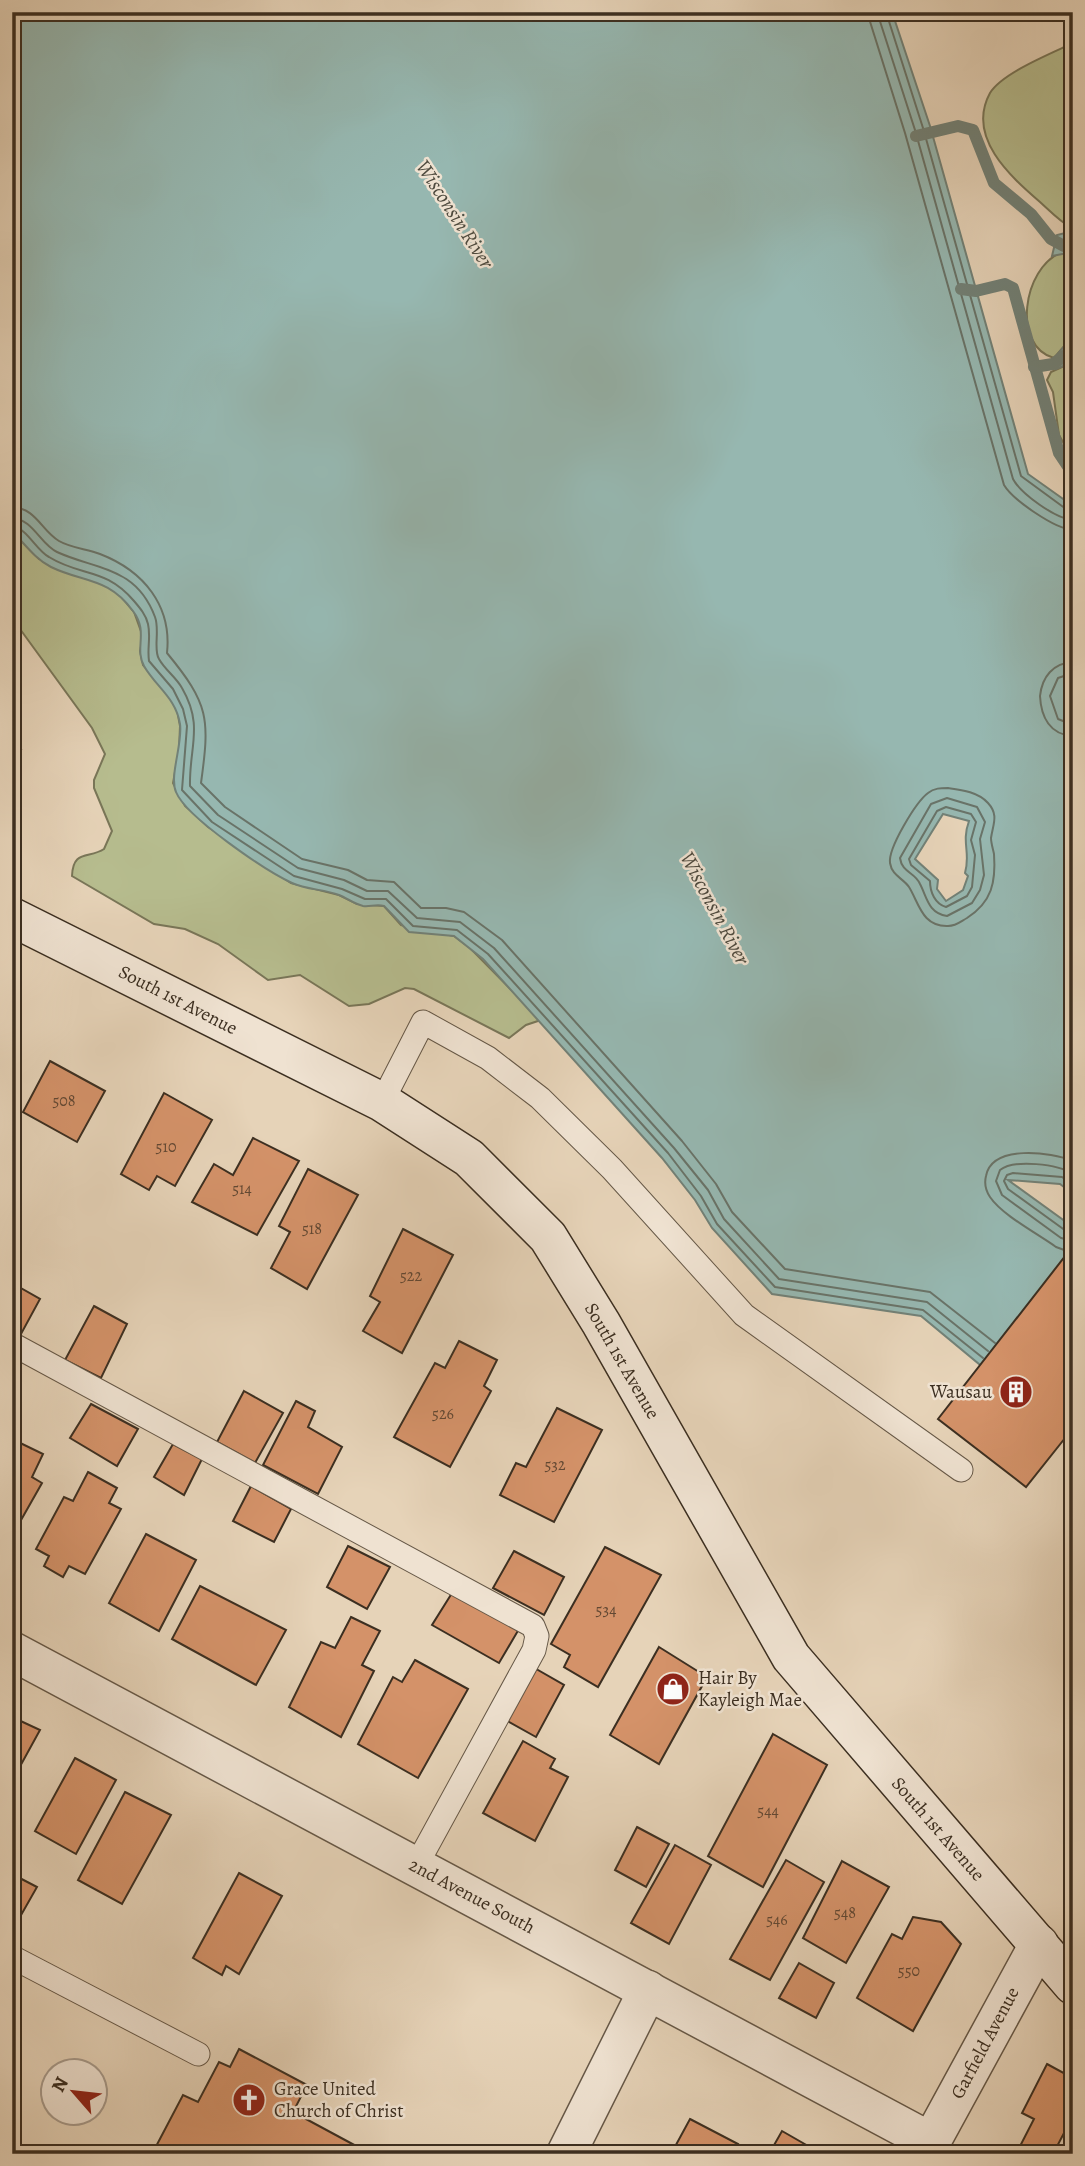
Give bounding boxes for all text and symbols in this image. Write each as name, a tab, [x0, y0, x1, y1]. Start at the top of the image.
water label: Wisconsin River	[409, 154, 501, 274]
water label: Wisconsin River	[674, 847, 757, 970]
street label: South 1st Avenue	[114, 959, 242, 1041]
house number: 508	[52, 1090, 76, 1112]
house number: 510	[156, 1136, 176, 1158]
house number: 514	[232, 1178, 252, 1200]
house number: 518	[302, 1218, 322, 1240]
house number: 522	[400, 1265, 422, 1287]
street label: South 1st Avenue	[578, 1298, 666, 1424]
building icon: Wausau	[997, 1373, 1035, 1411]
place label: Wausau	[929, 1379, 993, 1405]
house number: 526	[432, 1403, 454, 1425]
house number: 532	[544, 1454, 566, 1476]
house number: 534	[596, 1599, 616, 1621]
place label: Hair By Kayleigh Mae	[698, 1665, 802, 1713]
shop icon: Hair By Kayleigh Mae	[654, 1670, 692, 1708]
street label: South 1st Avenue	[885, 1771, 991, 1887]
house number: 544	[757, 1800, 779, 1822]
street label: 2nd Avenue South	[404, 1852, 540, 1940]
house number: 548	[834, 1902, 856, 1924]
house number: 546	[766, 1909, 788, 1931]
house number: 550	[898, 1960, 920, 1982]
street label: Garfield Avenue	[945, 1982, 1025, 2104]
north arrow	[38, 2058, 108, 2128]
text: N	[45, 2072, 75, 2097]
place label: Grace United Church of Christ	[274, 2076, 403, 2124]
church icon: Grace United Church of Christ	[230, 2081, 268, 2119]

